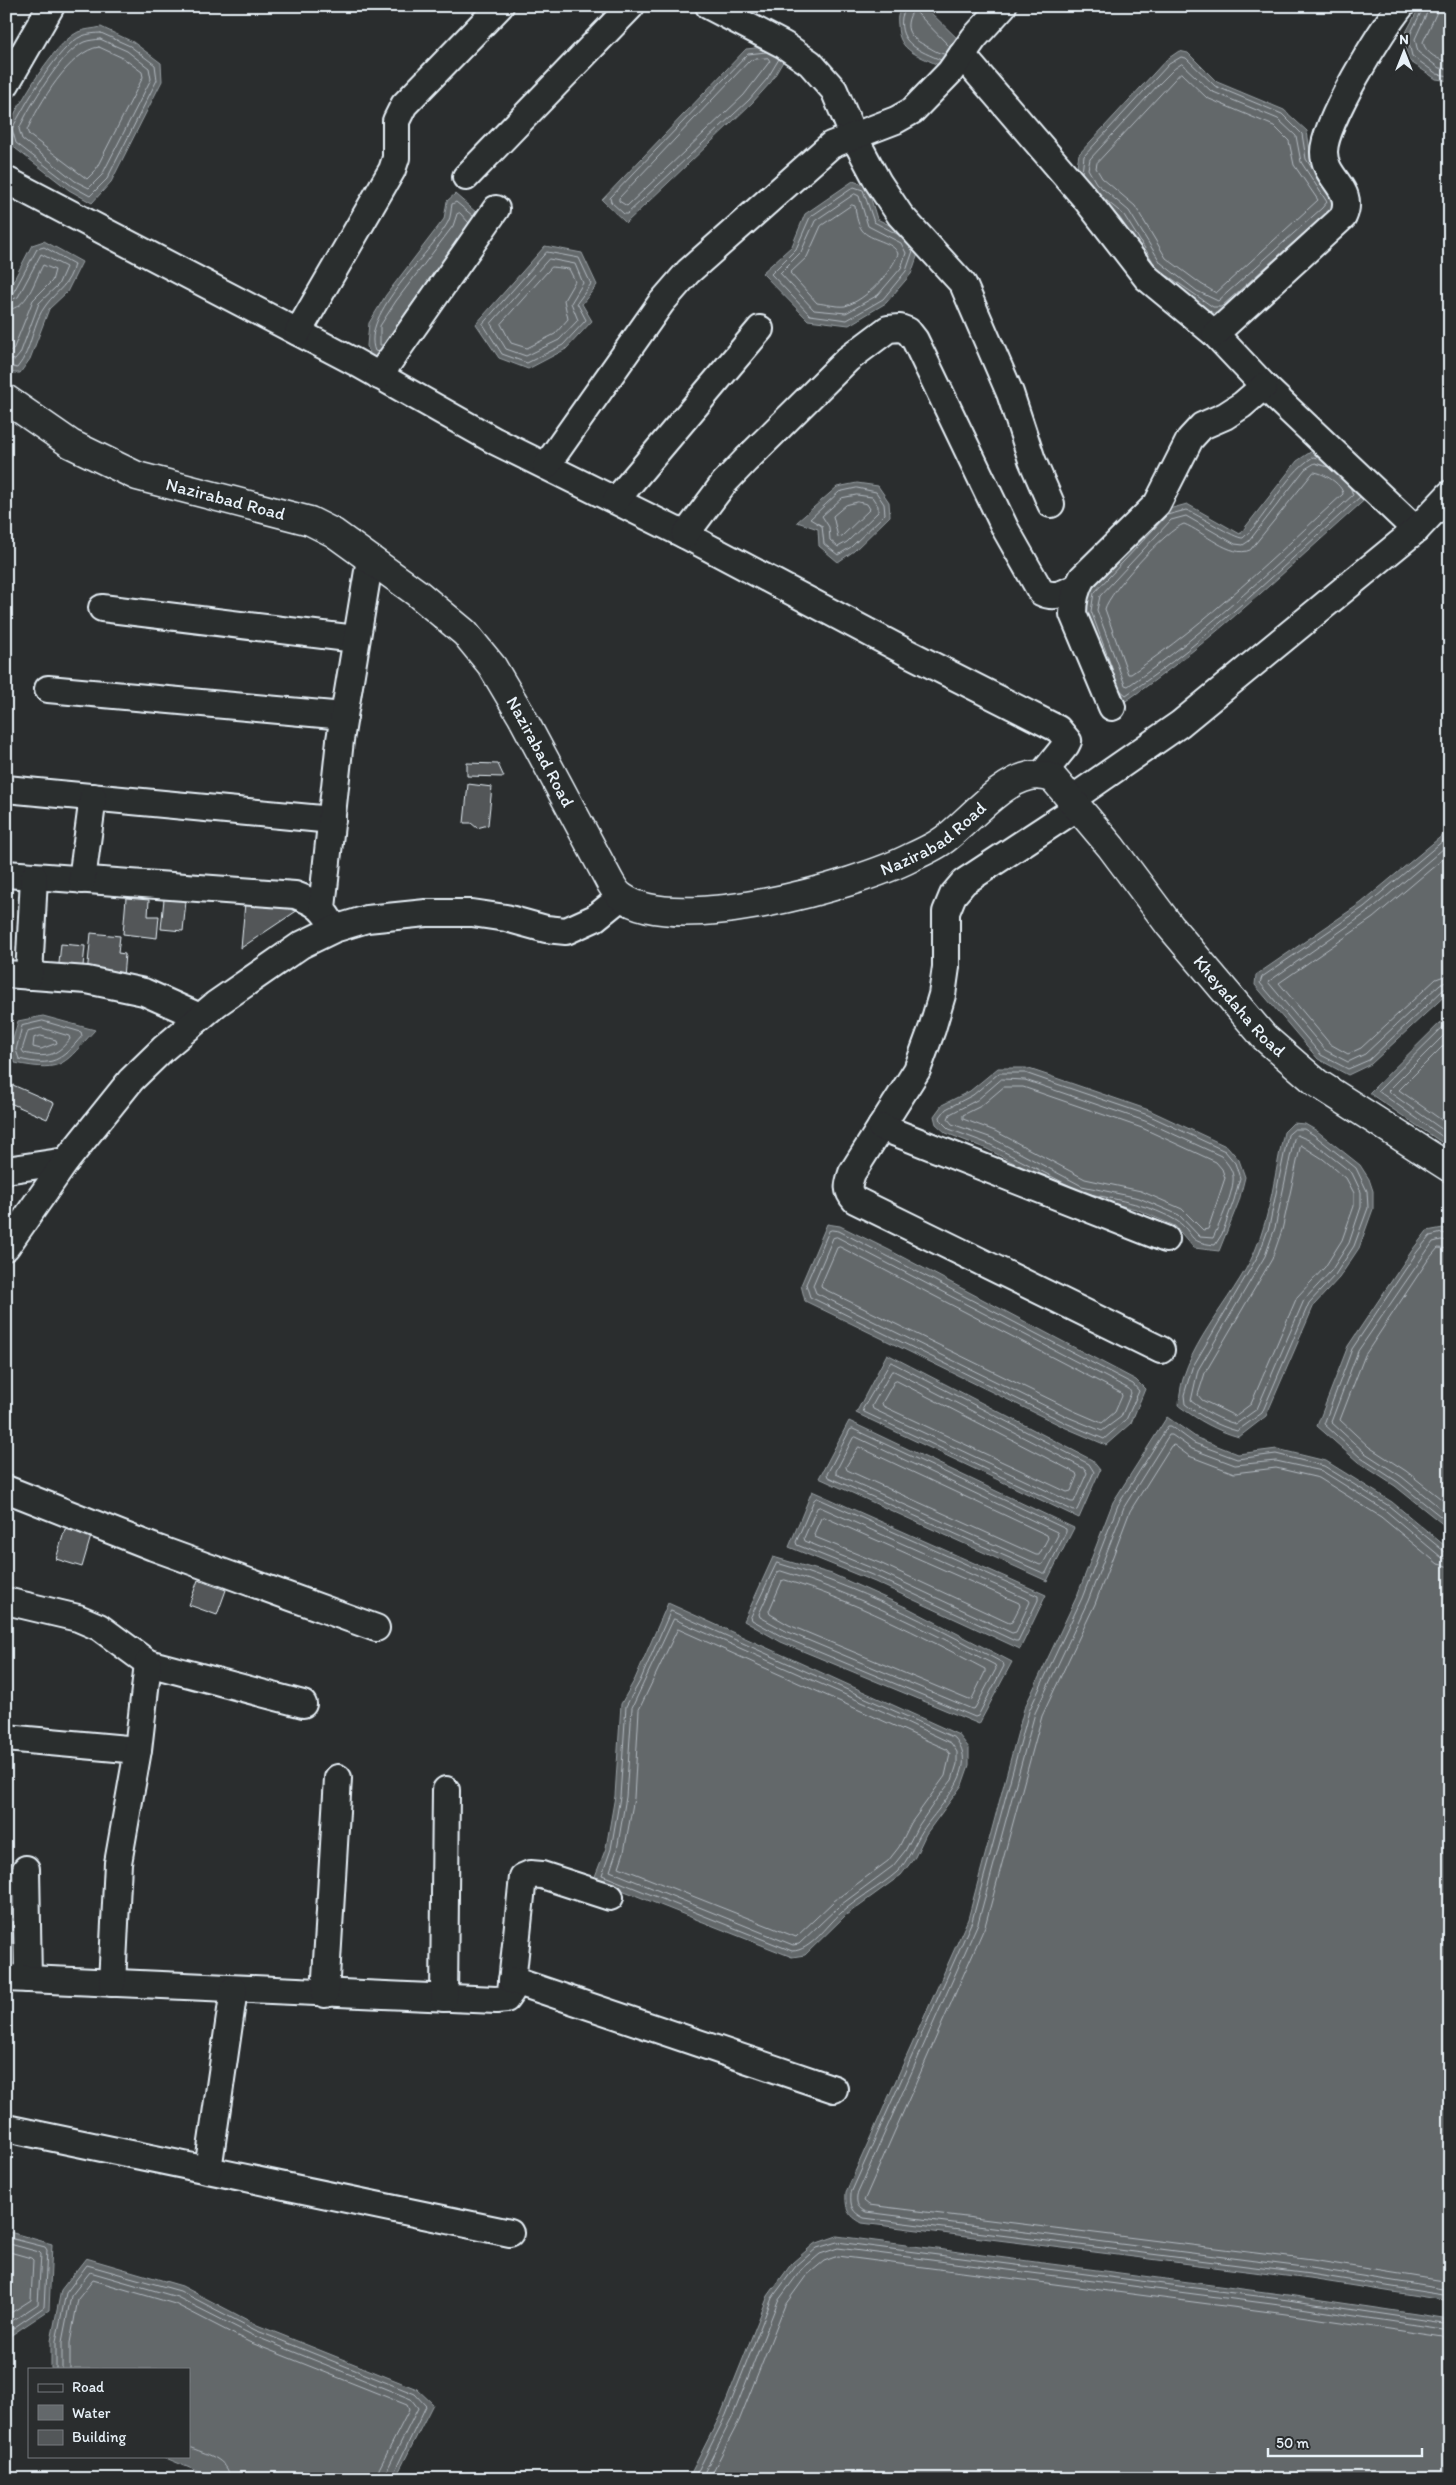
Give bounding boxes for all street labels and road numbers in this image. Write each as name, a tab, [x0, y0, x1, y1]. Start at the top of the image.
street label: Nazirabad Road	[164, 473, 288, 525]
street label: Nazirabad Road	[501, 692, 579, 811]
street label: Nazirabad Road	[877, 797, 991, 881]
street label: Kheyadaha Road	[1189, 951, 1290, 1062]

